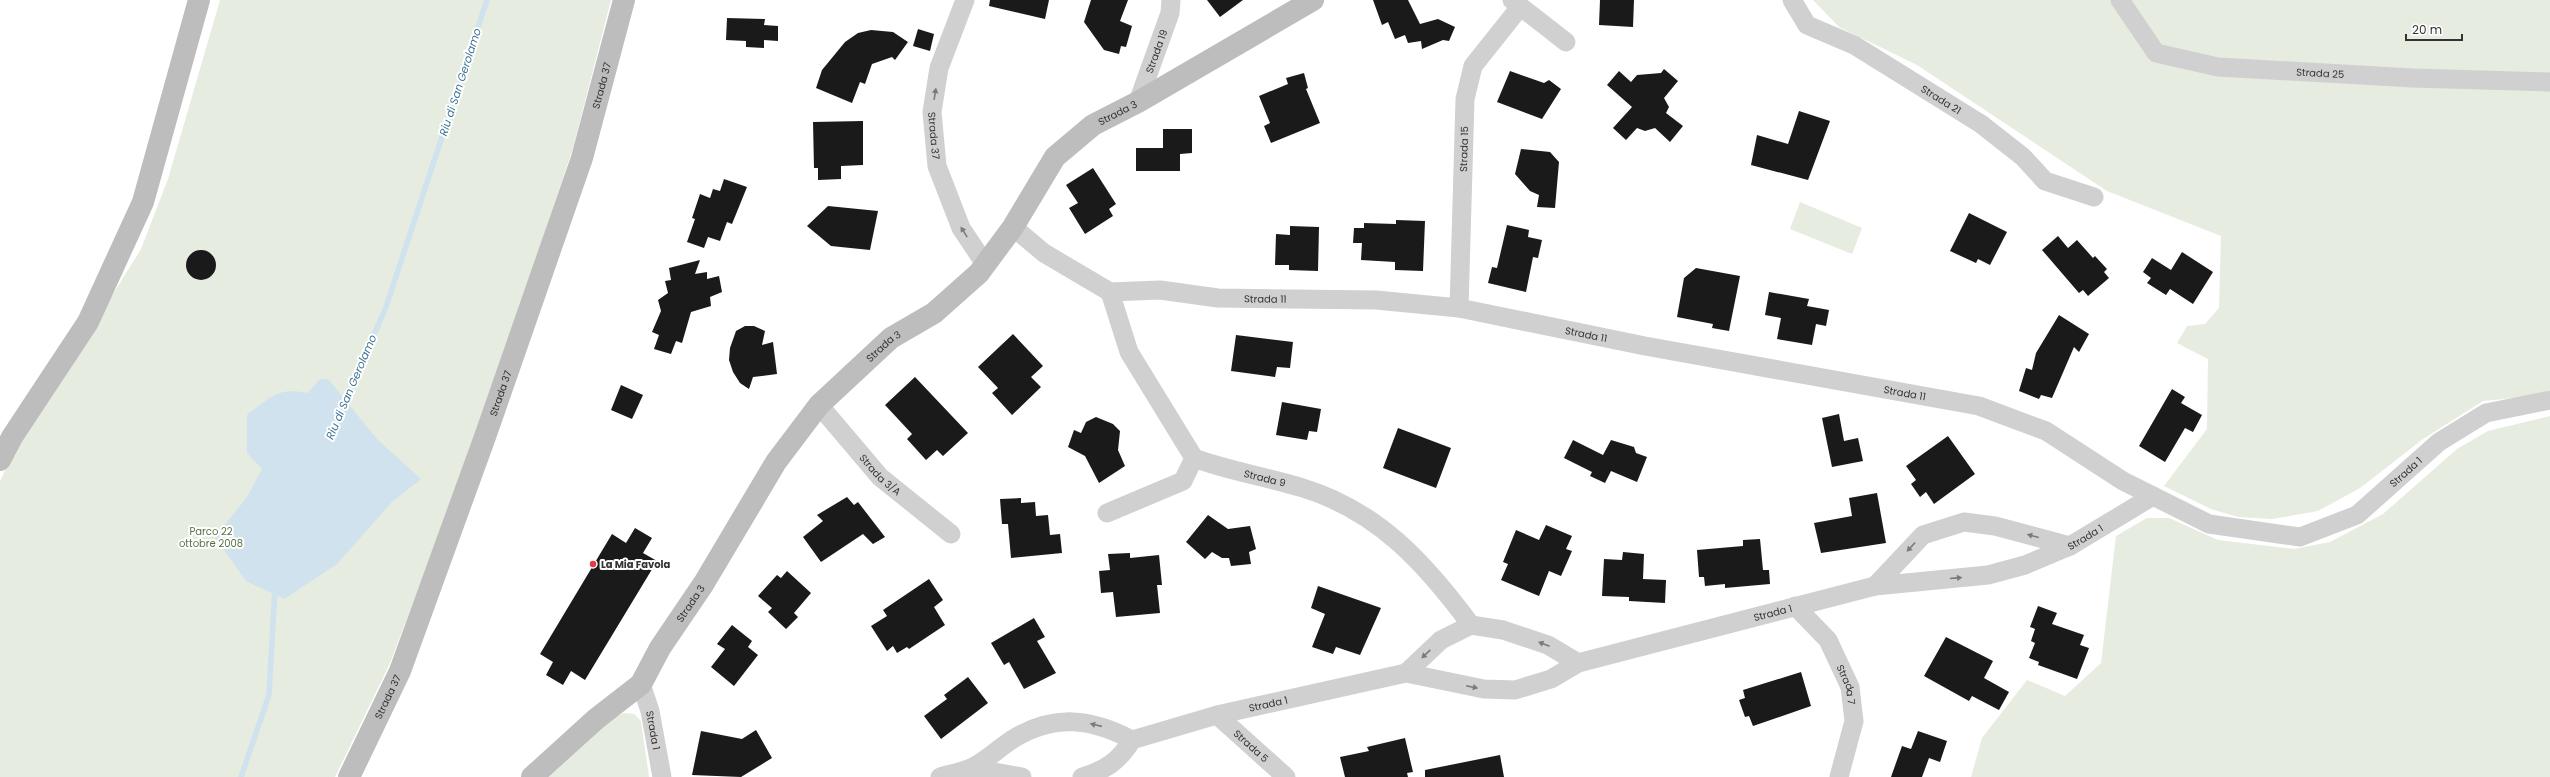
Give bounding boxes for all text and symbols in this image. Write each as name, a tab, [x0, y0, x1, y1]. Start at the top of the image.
scale bar	[2406, 16, 2462, 42]
text: 20 m	[2412, 21, 2442, 38]
water label: Riu di San Gerolamo	[435, 26, 485, 138]
street label: Strada 19	[1142, 27, 1172, 75]
street label: Strada 37	[588, 60, 615, 111]
street label: Strada 25	[2296, 64, 2345, 82]
street label: Strada 21	[1918, 81, 1964, 118]
one-way arrow	[932, 88, 938, 100]
street label: Strada 3	[1095, 97, 1140, 129]
street label: Strada 37	[924, 111, 943, 160]
street label: Strada 15	[1456, 126, 1472, 172]
one-way arrow	[960, 226, 967, 238]
street label: Strada 11	[1244, 291, 1287, 307]
street label: Strada 11	[1564, 323, 1609, 346]
street label: Strada 3	[863, 327, 904, 366]
water label: Riu di San Gerolamo	[322, 332, 380, 442]
street label: Strada 37	[486, 368, 516, 418]
street label: Strada 11	[1882, 382, 1927, 404]
street label: Strada 3/A	[856, 451, 904, 499]
street label: Strada 1	[2386, 453, 2426, 491]
street label: Strada 9	[1242, 466, 1287, 491]
street label: Strada 1	[2065, 521, 2106, 554]
park label: Parco 22 ottobre 2008	[179, 524, 243, 551]
one-way arrow	[2026, 533, 2038, 539]
one-way arrow	[1907, 542, 1916, 552]
place label: La Mia Favola	[601, 557, 671, 572]
marker: La Mia Favola	[588, 559, 598, 569]
one-way arrow	[1950, 575, 1962, 582]
street label: Strada 3	[673, 582, 709, 625]
street label: Strada 1	[1752, 601, 1794, 625]
one-way arrow	[1538, 641, 1550, 647]
one-way arrow	[1421, 649, 1431, 659]
street label: Strada 7	[1833, 662, 1859, 706]
street label: Strada 37	[371, 672, 405, 722]
one-way arrow	[1466, 684, 1478, 690]
street label: Strada 1	[1247, 693, 1289, 716]
street label: Strada 1	[642, 710, 664, 751]
one-way arrow	[1090, 722, 1102, 728]
street label: Strada 5	[1230, 726, 1272, 766]

